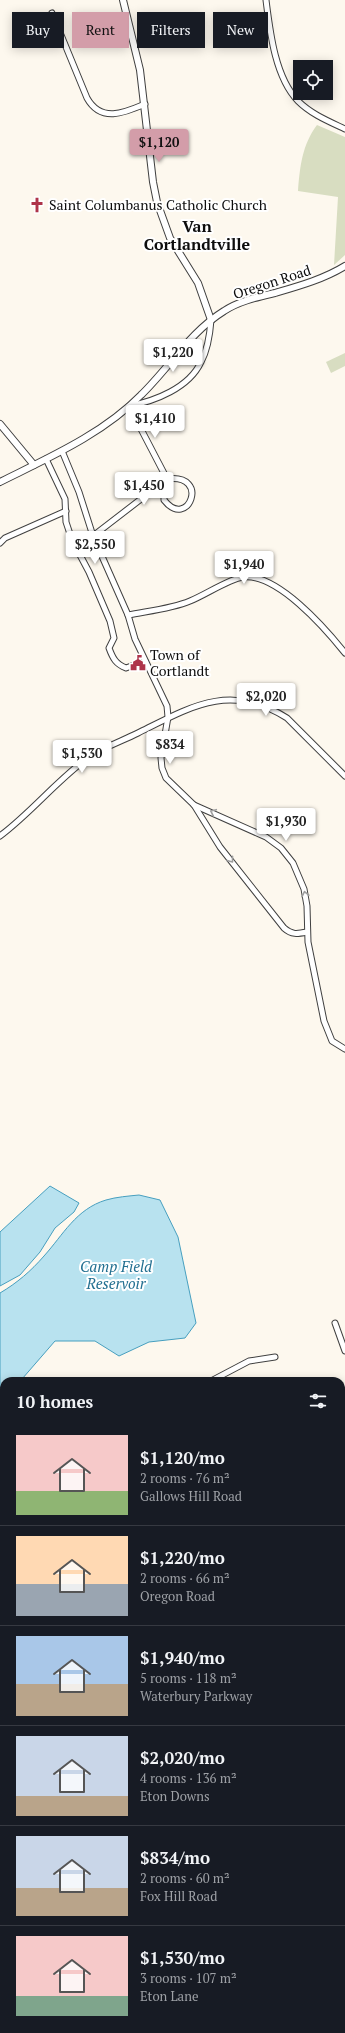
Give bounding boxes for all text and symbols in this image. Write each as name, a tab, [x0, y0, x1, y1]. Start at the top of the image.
chip: Buy	[12, 12, 64, 48]
chip: Rent	[72, 12, 129, 48]
chip: Filters	[137, 12, 205, 48]
chip: New	[213, 12, 268, 48]
map controls	[293, 60, 333, 100]
button: locate	[293, 60, 333, 100]
pin: $1,120	[126, 129, 192, 163]
text: $1,120	[139, 133, 179, 151]
place label: Saint Columbanus Catholic Church	[49, 195, 267, 214]
church icon: Saint Columbanus Catholic Church	[28, 196, 46, 214]
district label: Van Cortlandtville	[144, 215, 251, 255]
street label: Oregon Road	[230, 260, 313, 303]
pin: $1,220	[140, 339, 206, 373]
text: $1,220	[153, 343, 193, 361]
pin: $1,410	[122, 405, 188, 439]
text: $1,410	[135, 409, 175, 427]
pin: $1,450	[111, 472, 177, 506]
text: $1,450	[124, 476, 164, 494]
pin: $2,550	[62, 531, 128, 565]
text: $2,550	[75, 535, 115, 553]
pin: $1,940	[211, 551, 277, 585]
text: $1,940	[224, 555, 264, 573]
place label: Town of Cortlandt	[150, 645, 210, 680]
public building icon: Town of Cortlandt	[129, 654, 147, 672]
pin: $2,020	[233, 683, 299, 717]
text: $2,020	[246, 687, 286, 705]
pin: $834	[146, 731, 194, 765]
text: $834	[155, 735, 185, 753]
pin: $1,530	[49, 740, 115, 774]
text: $1,530	[62, 744, 102, 762]
pin: $1,930	[253, 808, 319, 842]
one-way arrow	[209, 809, 217, 817]
text: $1,930	[266, 812, 306, 830]
one-way arrow	[226, 856, 233, 863]
one-way arrow	[301, 890, 310, 897]
water label: Camp Field Reservoir	[80, 1256, 153, 1293]
text: 10 homes	[16, 1390, 93, 1413]
icon: filters	[307, 1390, 329, 1412]
text: $1,120/mo	[140, 1446, 225, 1469]
icon: home	[48, 1451, 96, 1499]
text: 2 rooms · 76 m²	[140, 1469, 230, 1487]
text: Gallows Hill Road	[140, 1487, 242, 1505]
text: $1,220/mo	[140, 1546, 225, 1569]
icon: home	[48, 1552, 96, 1600]
text: 2 rooms · 66 m²	[140, 1569, 230, 1587]
text: Oregon Road	[140, 1587, 215, 1605]
text: $1,940/mo	[140, 1646, 225, 1669]
icon: home	[48, 1652, 96, 1700]
text: 5 rooms · 118 m²	[140, 1669, 237, 1687]
text: Waterbury Parkway	[140, 1687, 252, 1705]
text: $2,020/mo	[140, 1746, 225, 1769]
icon: home	[48, 1752, 96, 1800]
text: 4 rooms · 136 m²	[140, 1769, 237, 1787]
text: Eton Downs	[140, 1787, 210, 1805]
text: $834/mo	[140, 1846, 210, 1869]
icon: home	[48, 1852, 96, 1900]
text: 2 rooms · 60 m²	[140, 1869, 230, 1887]
text: Fox Hill Road	[140, 1887, 217, 1905]
text: $1,530/mo	[140, 1946, 225, 1969]
icon: home	[48, 1952, 96, 2000]
text: 3 rooms · 107 m²	[140, 1969, 237, 1987]
text: Eton Lane	[140, 1987, 198, 2005]

